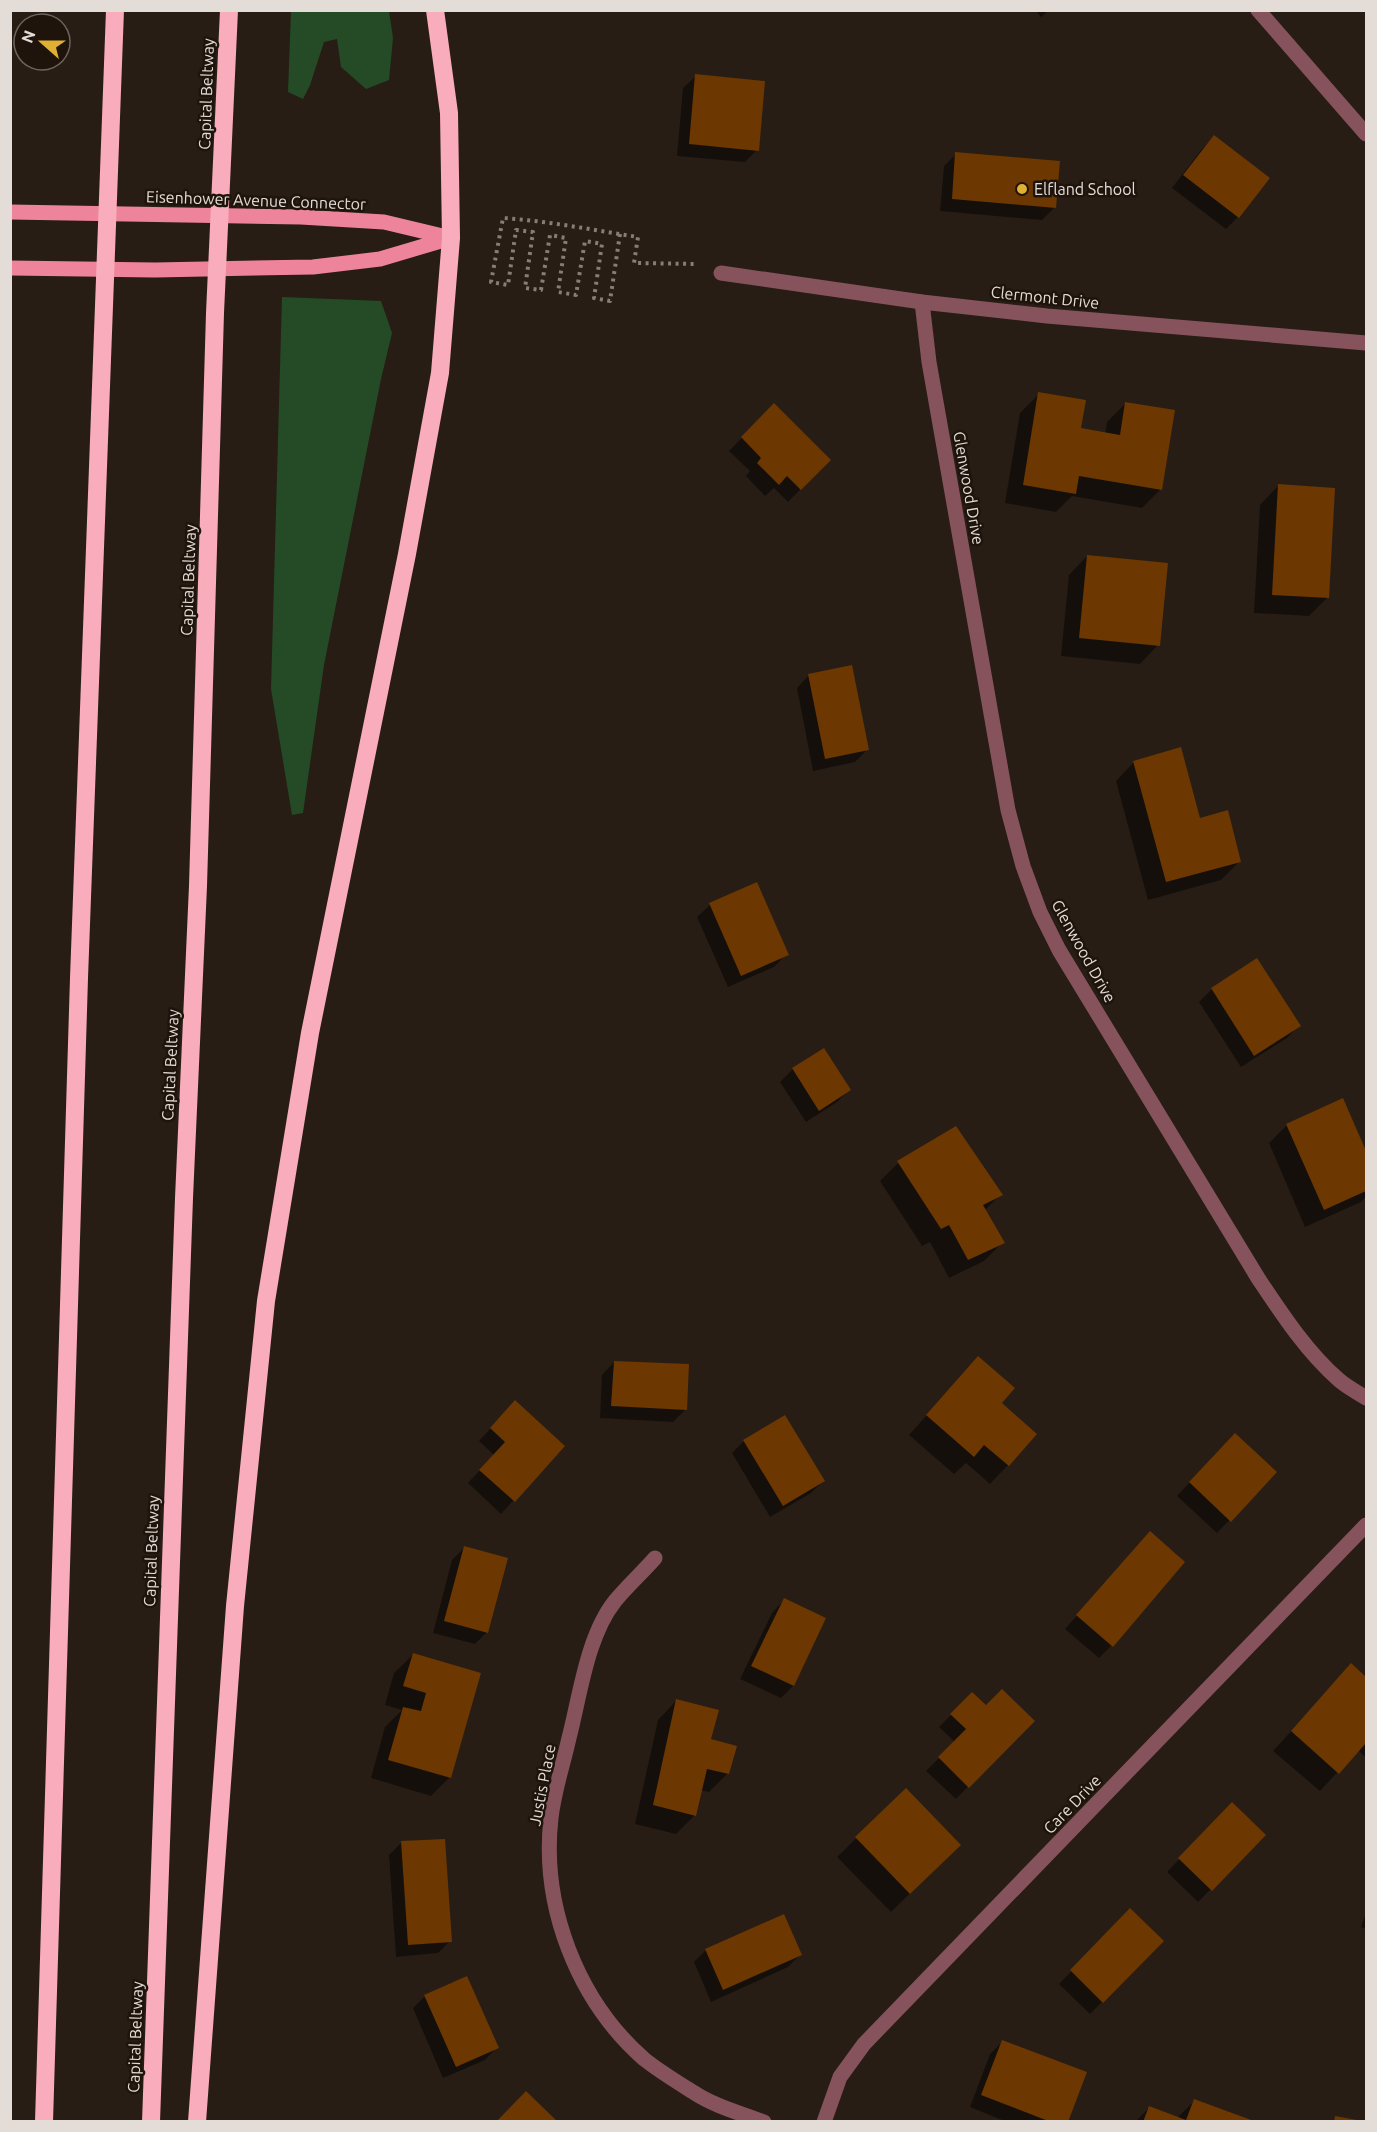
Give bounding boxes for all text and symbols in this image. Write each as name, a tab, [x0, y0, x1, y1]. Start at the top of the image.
north arrow	[12, 12, 72, 72]
text: N	[17, 28, 39, 45]
street label: Capital Beltway	[195, 38, 217, 150]
place label: Elfland School	[1034, 180, 1136, 198]
marker: Elfland School	[1015, 182, 1029, 196]
street label: Eisenhower Avenue Connector	[146, 187, 366, 213]
street label: Clermont Drive	[990, 282, 1100, 312]
street label: Glenwood Drive	[950, 430, 988, 546]
street label: Capital Beltway	[177, 524, 199, 636]
street label: Glenwood Drive	[1048, 896, 1120, 1006]
street label: Capital Beltway	[158, 1009, 182, 1121]
street label: Capital Beltway	[140, 1495, 162, 1607]
street label: Justis Place	[525, 1743, 559, 1827]
street label: Care Drive	[1040, 1771, 1104, 1837]
street label: Capital Beltway	[124, 1981, 146, 2093]

